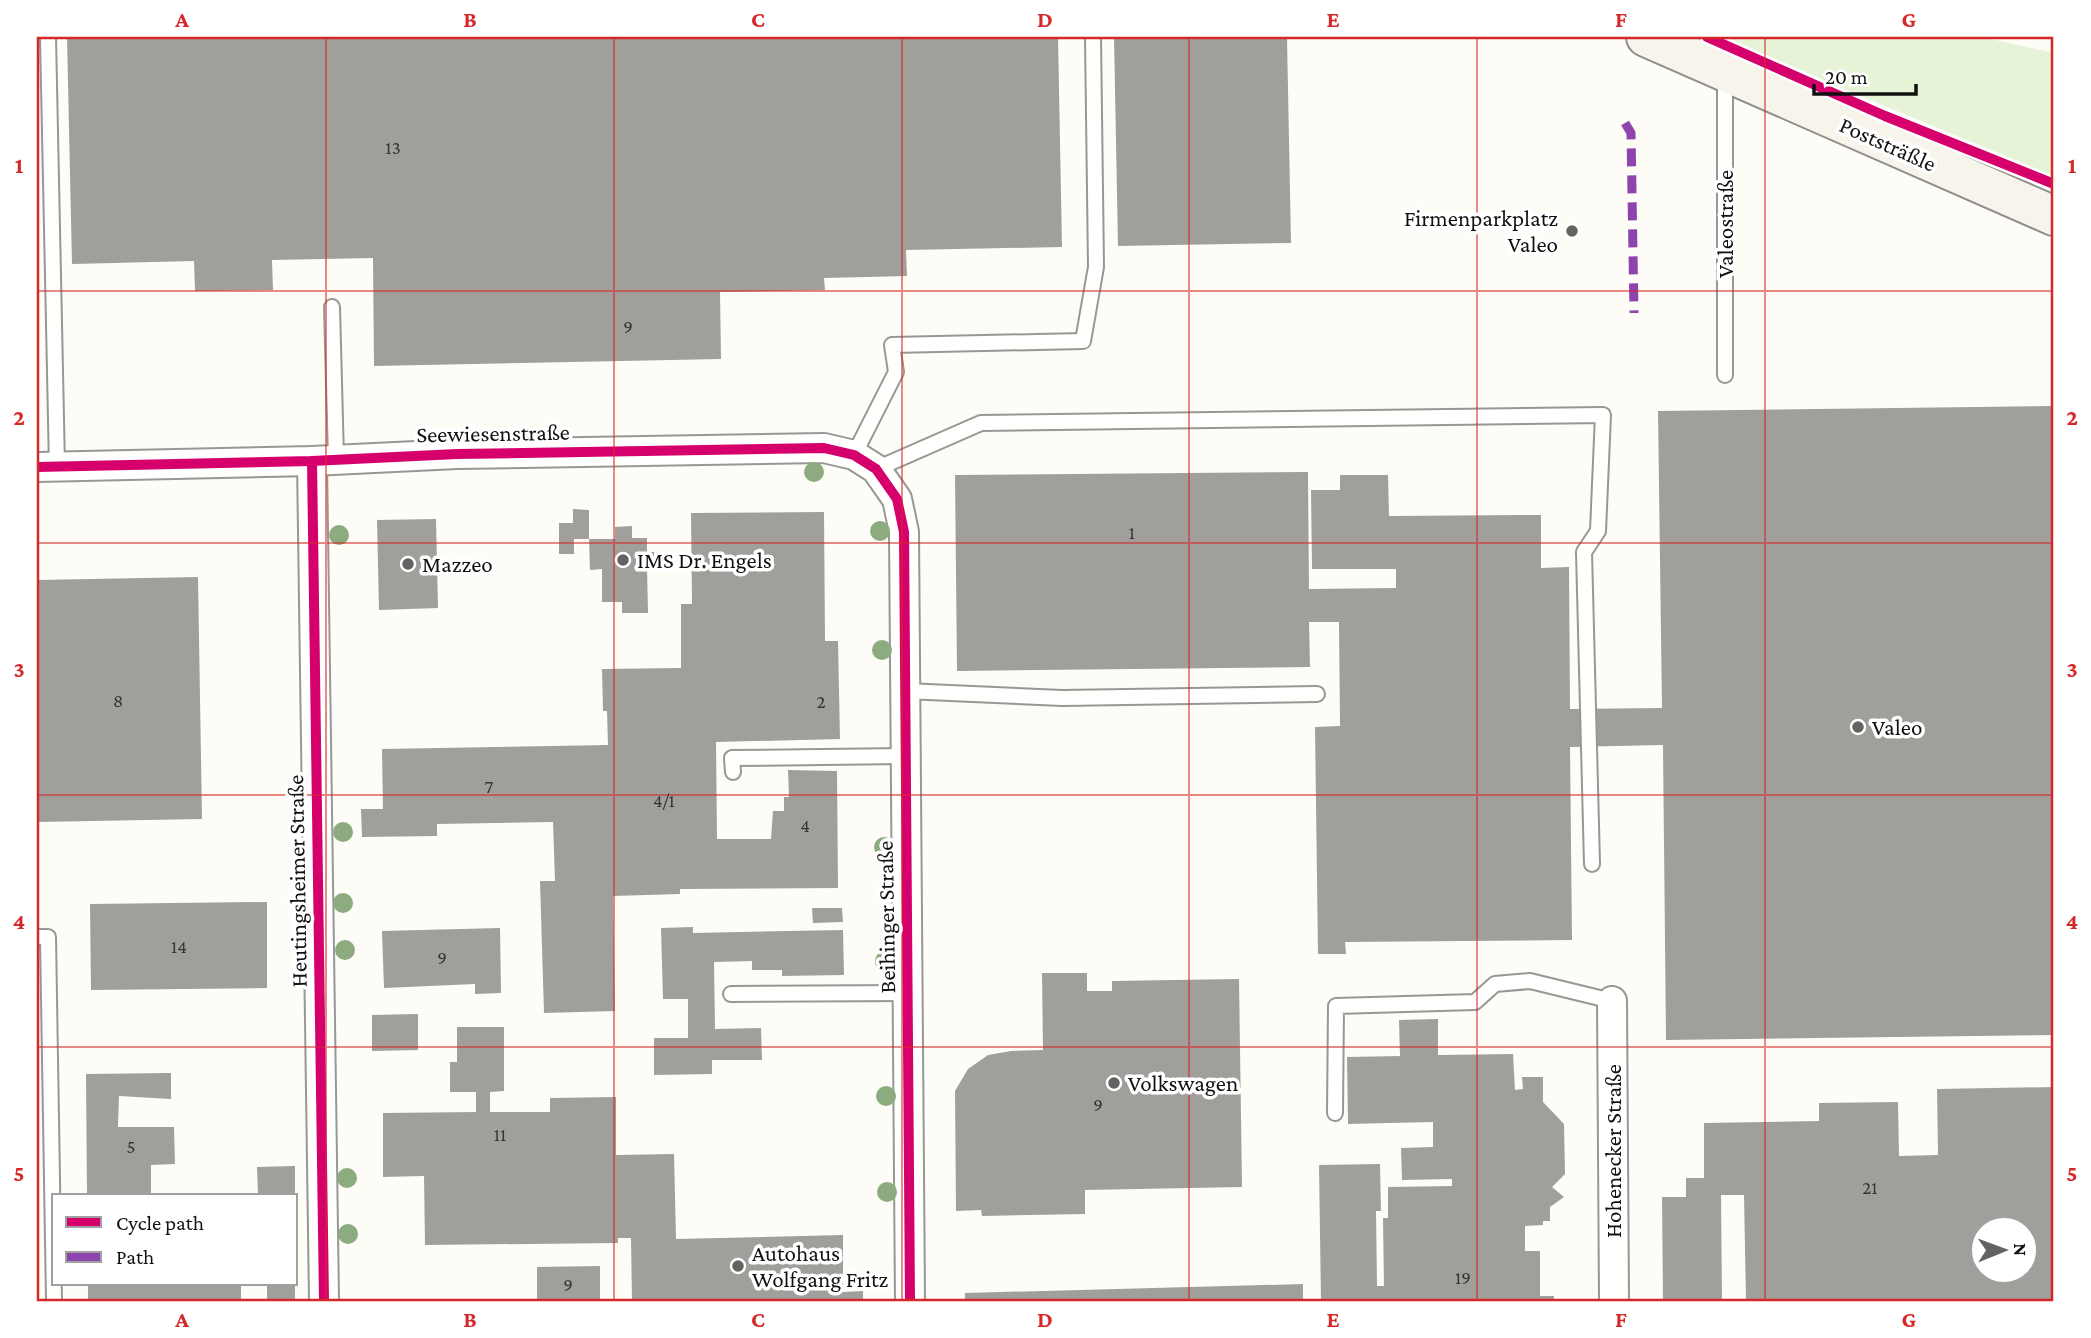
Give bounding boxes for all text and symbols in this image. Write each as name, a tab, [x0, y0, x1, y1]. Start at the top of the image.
text: A	[174, 6, 189, 32]
text: B	[463, 6, 477, 32]
text: C	[751, 6, 765, 32]
text: D	[1037, 6, 1053, 32]
text: E	[1326, 6, 1340, 32]
text: F	[1615, 6, 1627, 32]
text: G	[1902, 6, 1917, 32]
scale bar	[1814, 52, 1916, 96]
text: 20 m	[1825, 65, 1868, 89]
street label: Poststräßle	[1836, 111, 1940, 177]
house number: 13	[385, 137, 401, 158]
text: 1	[15, 152, 24, 178]
text: 1	[2068, 152, 2077, 178]
street label: Valeostraße	[1712, 170, 1738, 278]
place label: Firmenparkplatz Valeo	[1404, 205, 1558, 257]
marker: Firmenparkplatz Valeo	[1564, 223, 1580, 239]
house number: 9	[623, 316, 633, 337]
text: 2	[13, 404, 25, 430]
text: 2	[2066, 404, 2078, 430]
street label: Seewiesenstraße	[416, 419, 570, 447]
house number: 1	[1129, 522, 1135, 543]
place label: IMS Dr. Engels	[637, 547, 772, 573]
place label: Mazzeo	[422, 551, 493, 577]
marker: IMS Dr. Engels	[615, 552, 631, 568]
marker: Mazzeo	[400, 556, 416, 572]
text: 3	[13, 656, 25, 682]
text: 3	[2066, 656, 2078, 682]
house number: 8	[113, 690, 123, 711]
house number: 2	[816, 691, 826, 712]
place label: Valeo	[1872, 714, 1922, 740]
marker: Valeo	[1850, 719, 1866, 735]
street label: Heutingsheimer Straße	[282, 774, 312, 988]
house number: 7	[485, 776, 494, 797]
house number: 4/1	[653, 790, 675, 811]
house number: 4	[800, 815, 810, 836]
street label: Beihinger Straße	[872, 840, 900, 994]
text: 4	[13, 908, 25, 934]
text: 4	[2066, 908, 2078, 934]
house number: 14	[171, 936, 187, 957]
house number: 9	[437, 947, 447, 968]
street label: Hohenecker Straße	[1600, 1064, 1626, 1238]
place label: Volkswagen	[1128, 1070, 1238, 1096]
marker: Volkswagen	[1106, 1075, 1122, 1091]
house number: 9	[1093, 1094, 1103, 1115]
house number: 11	[494, 1124, 506, 1145]
house number: 5	[127, 1136, 135, 1157]
text: 5	[13, 1160, 25, 1186]
text: 5	[2066, 1160, 2078, 1186]
house number: 21	[1862, 1177, 1878, 1198]
legend	[52, 1194, 298, 1286]
text: Cycle path	[116, 1211, 204, 1235]
north arrow	[1968, 1216, 2038, 1286]
place label: Autohaus Wolfgang Fritz	[752, 1240, 889, 1292]
text: N	[2010, 1243, 2031, 1256]
text: Path	[116, 1245, 154, 1269]
marker: Autohaus Wolfgang Fritz	[730, 1258, 746, 1274]
house number: 19	[1455, 1267, 1471, 1288]
house number: 9	[563, 1274, 573, 1295]
text: A	[174, 1306, 189, 1332]
text: B	[463, 1306, 477, 1332]
text: C	[751, 1306, 765, 1332]
text: D	[1037, 1306, 1053, 1332]
text: E	[1326, 1306, 1340, 1332]
text: F	[1615, 1306, 1627, 1332]
text: G	[1902, 1306, 1917, 1332]

